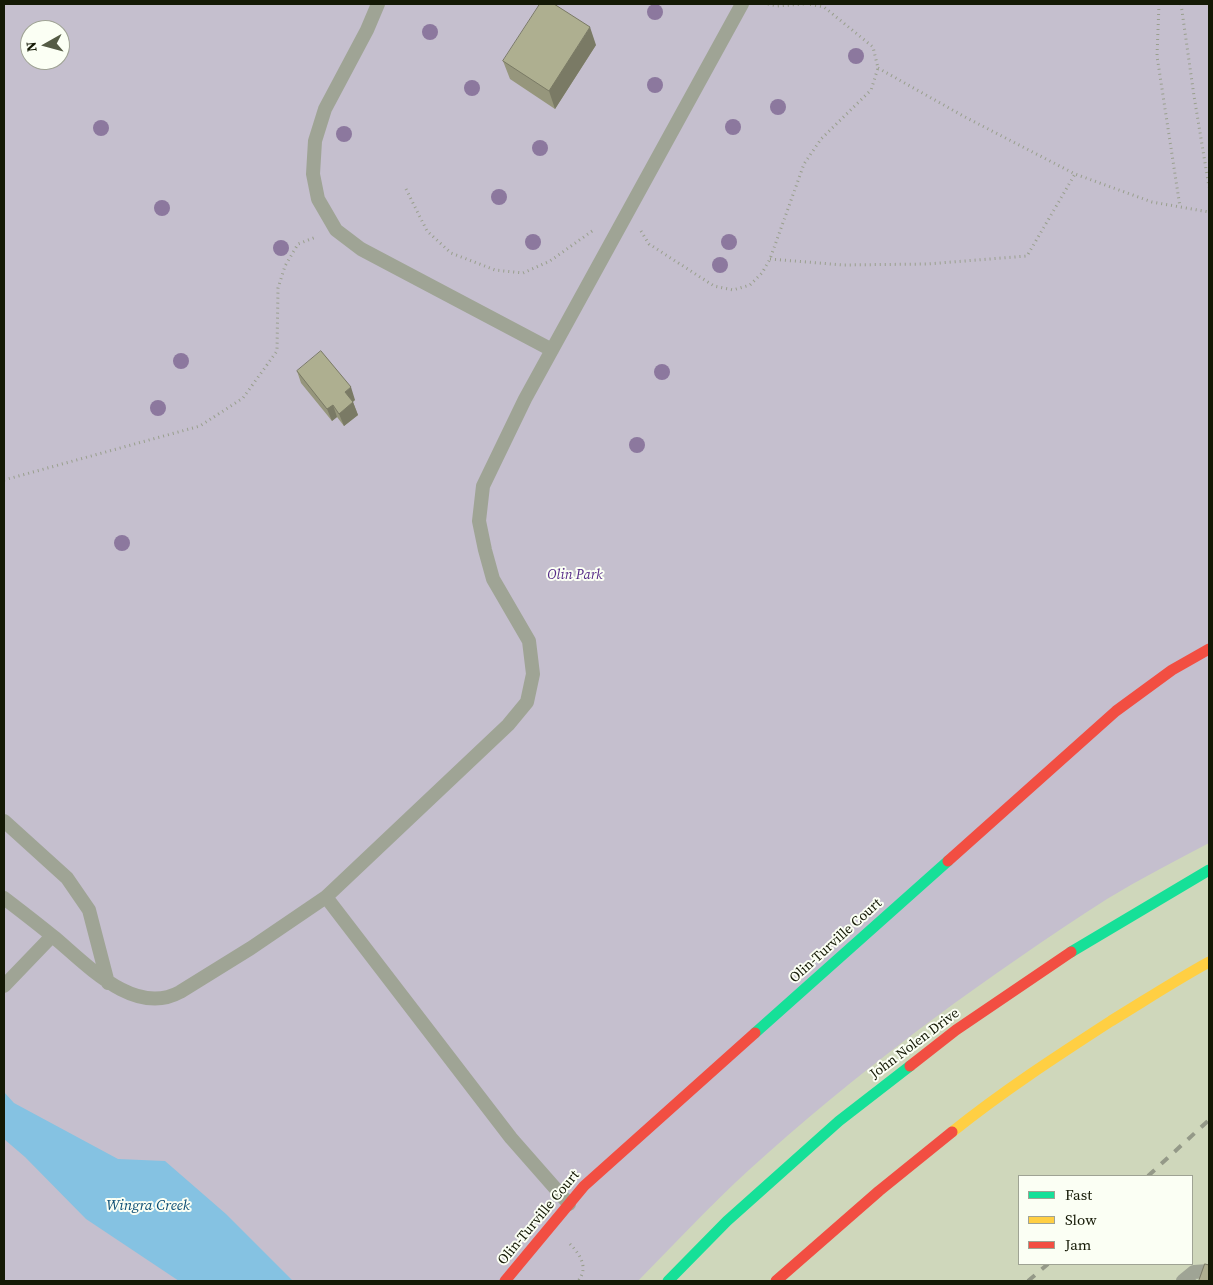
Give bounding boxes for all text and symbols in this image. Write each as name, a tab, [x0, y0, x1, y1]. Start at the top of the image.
north arrow	[20, 20, 70, 70]
text: N	[21, 40, 42, 53]
park label: Olin Park	[547, 567, 603, 583]
street label: Olin-Turville Court	[786, 895, 886, 987]
street label: John Nolen Drive	[867, 1005, 963, 1083]
street label: Olin-Turville Court	[495, 1167, 583, 1269]
legend	[1018, 1175, 1193, 1265]
text: Fast	[1065, 1184, 1092, 1205]
water label: Wingra Creek	[106, 1197, 190, 1215]
text: Slow	[1065, 1209, 1097, 1230]
text: Jam	[1065, 1234, 1091, 1255]

